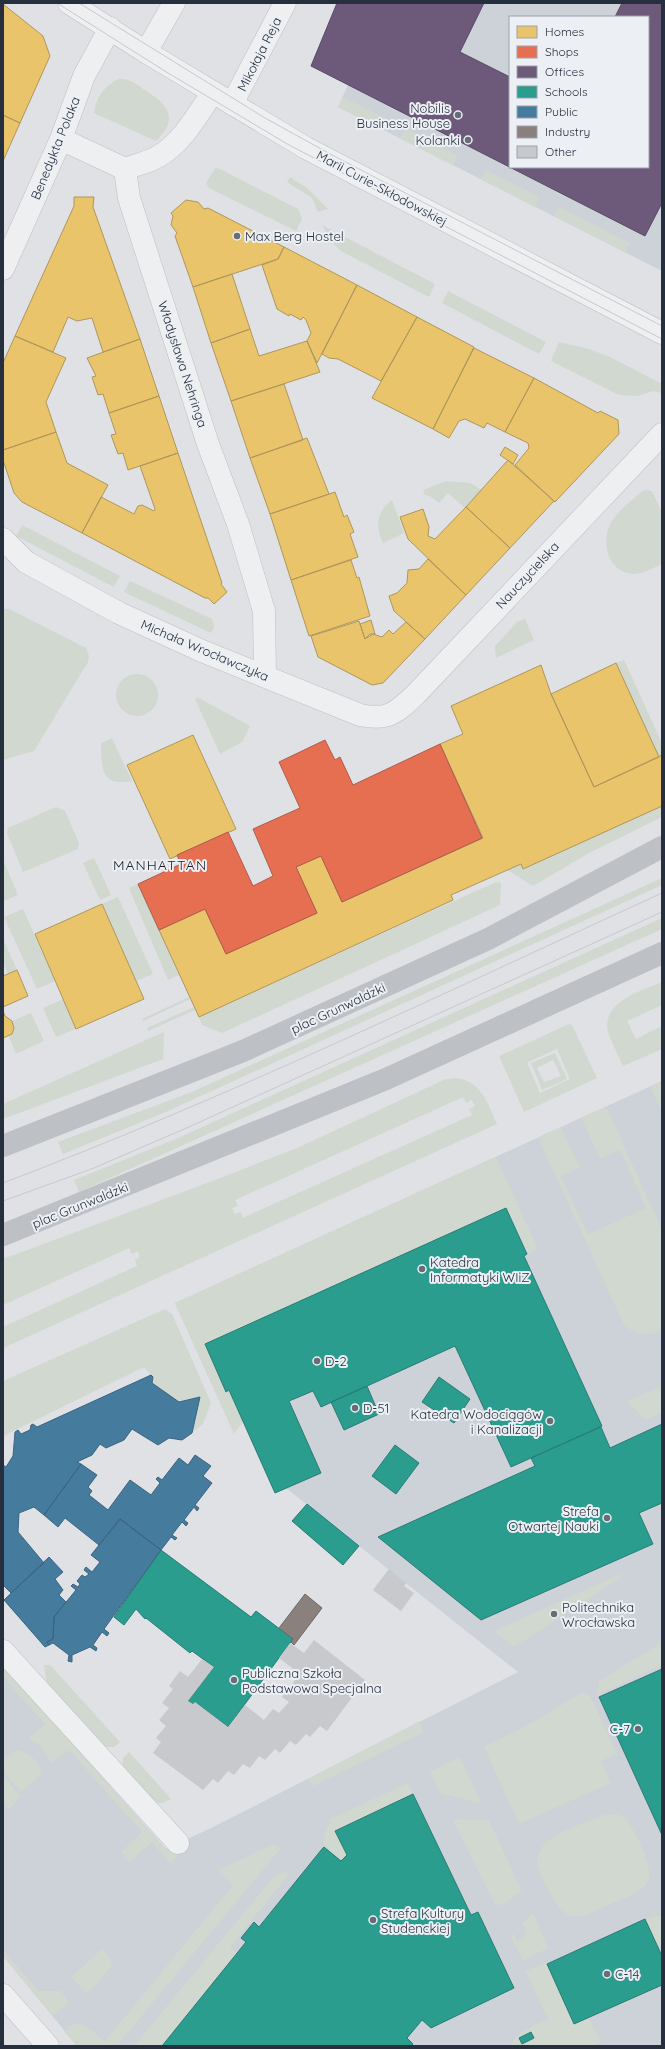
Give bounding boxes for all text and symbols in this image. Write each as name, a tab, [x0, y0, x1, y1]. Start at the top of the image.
street label: Mikołaja Reja	[233, 14, 285, 94]
legend	[509, 16, 649, 168]
text: Homes	[545, 24, 585, 39]
text: Shops	[545, 44, 579, 59]
text: Offices	[545, 64, 584, 79]
text: Schools	[545, 84, 588, 99]
street label: Benedykta Polaka	[27, 94, 83, 202]
place label: Nobilis Business House	[357, 100, 450, 131]
text: Public	[545, 104, 578, 119]
marker: Nobilis Business House	[453, 110, 463, 120]
text: Industry	[545, 124, 590, 139]
place label: Kolanki	[416, 132, 460, 148]
marker: Kolanki	[463, 135, 473, 145]
text: Other	[545, 144, 577, 159]
street label: Marii Curie-Skłodowskiej	[314, 147, 450, 229]
place label: Max Berg Hostel	[245, 228, 344, 244]
marker: Max Berg Hostel	[232, 231, 242, 241]
street label: Władysława Nehringa	[155, 299, 211, 429]
street label: Nauczycielska	[492, 538, 562, 612]
street label: Michała Wrocławczyka	[139, 616, 271, 684]
district label: MANHATTAN	[113, 856, 207, 874]
street label: plac Grunwaldzki	[288, 979, 388, 1037]
street label: plac Grunwaldzki	[30, 1178, 130, 1232]
place label: Katedra Informatyki WIiZ	[430, 1254, 530, 1285]
marker: Katedra Informatyki WIiZ	[417, 1264, 427, 1274]
place label: D-2	[325, 1353, 347, 1369]
marker: D-2	[312, 1356, 322, 1366]
place label: D-51	[363, 1400, 389, 1416]
marker: D-51	[350, 1403, 360, 1413]
place label: Katedra Wodociągów i Kanalizacji	[410, 1406, 542, 1437]
marker: Katedra Wodociągów i Kanalizacji	[545, 1416, 555, 1426]
place label: Strefa Otwartej Nauki	[508, 1503, 599, 1534]
marker: Strefa Otwartej Nauki	[602, 1513, 612, 1523]
place label: Politechnika Wrocławska	[562, 1599, 635, 1630]
marker: Politechnika Wrocławska	[549, 1609, 559, 1619]
place label: Publiczna Szkoła Podstawowa Specjalna	[242, 1665, 382, 1696]
marker: Publiczna Szkoła Podstawowa Specjalna	[229, 1675, 239, 1685]
place label: C-7	[610, 1721, 630, 1737]
marker: C-7	[633, 1724, 643, 1734]
place label: Strefa Kultury Studenckiej	[381, 1905, 464, 1936]
marker: Strefa Kultury Studenckiej	[368, 1915, 378, 1925]
place label: C-14	[615, 1966, 640, 1982]
marker: C-14	[602, 1969, 612, 1979]

